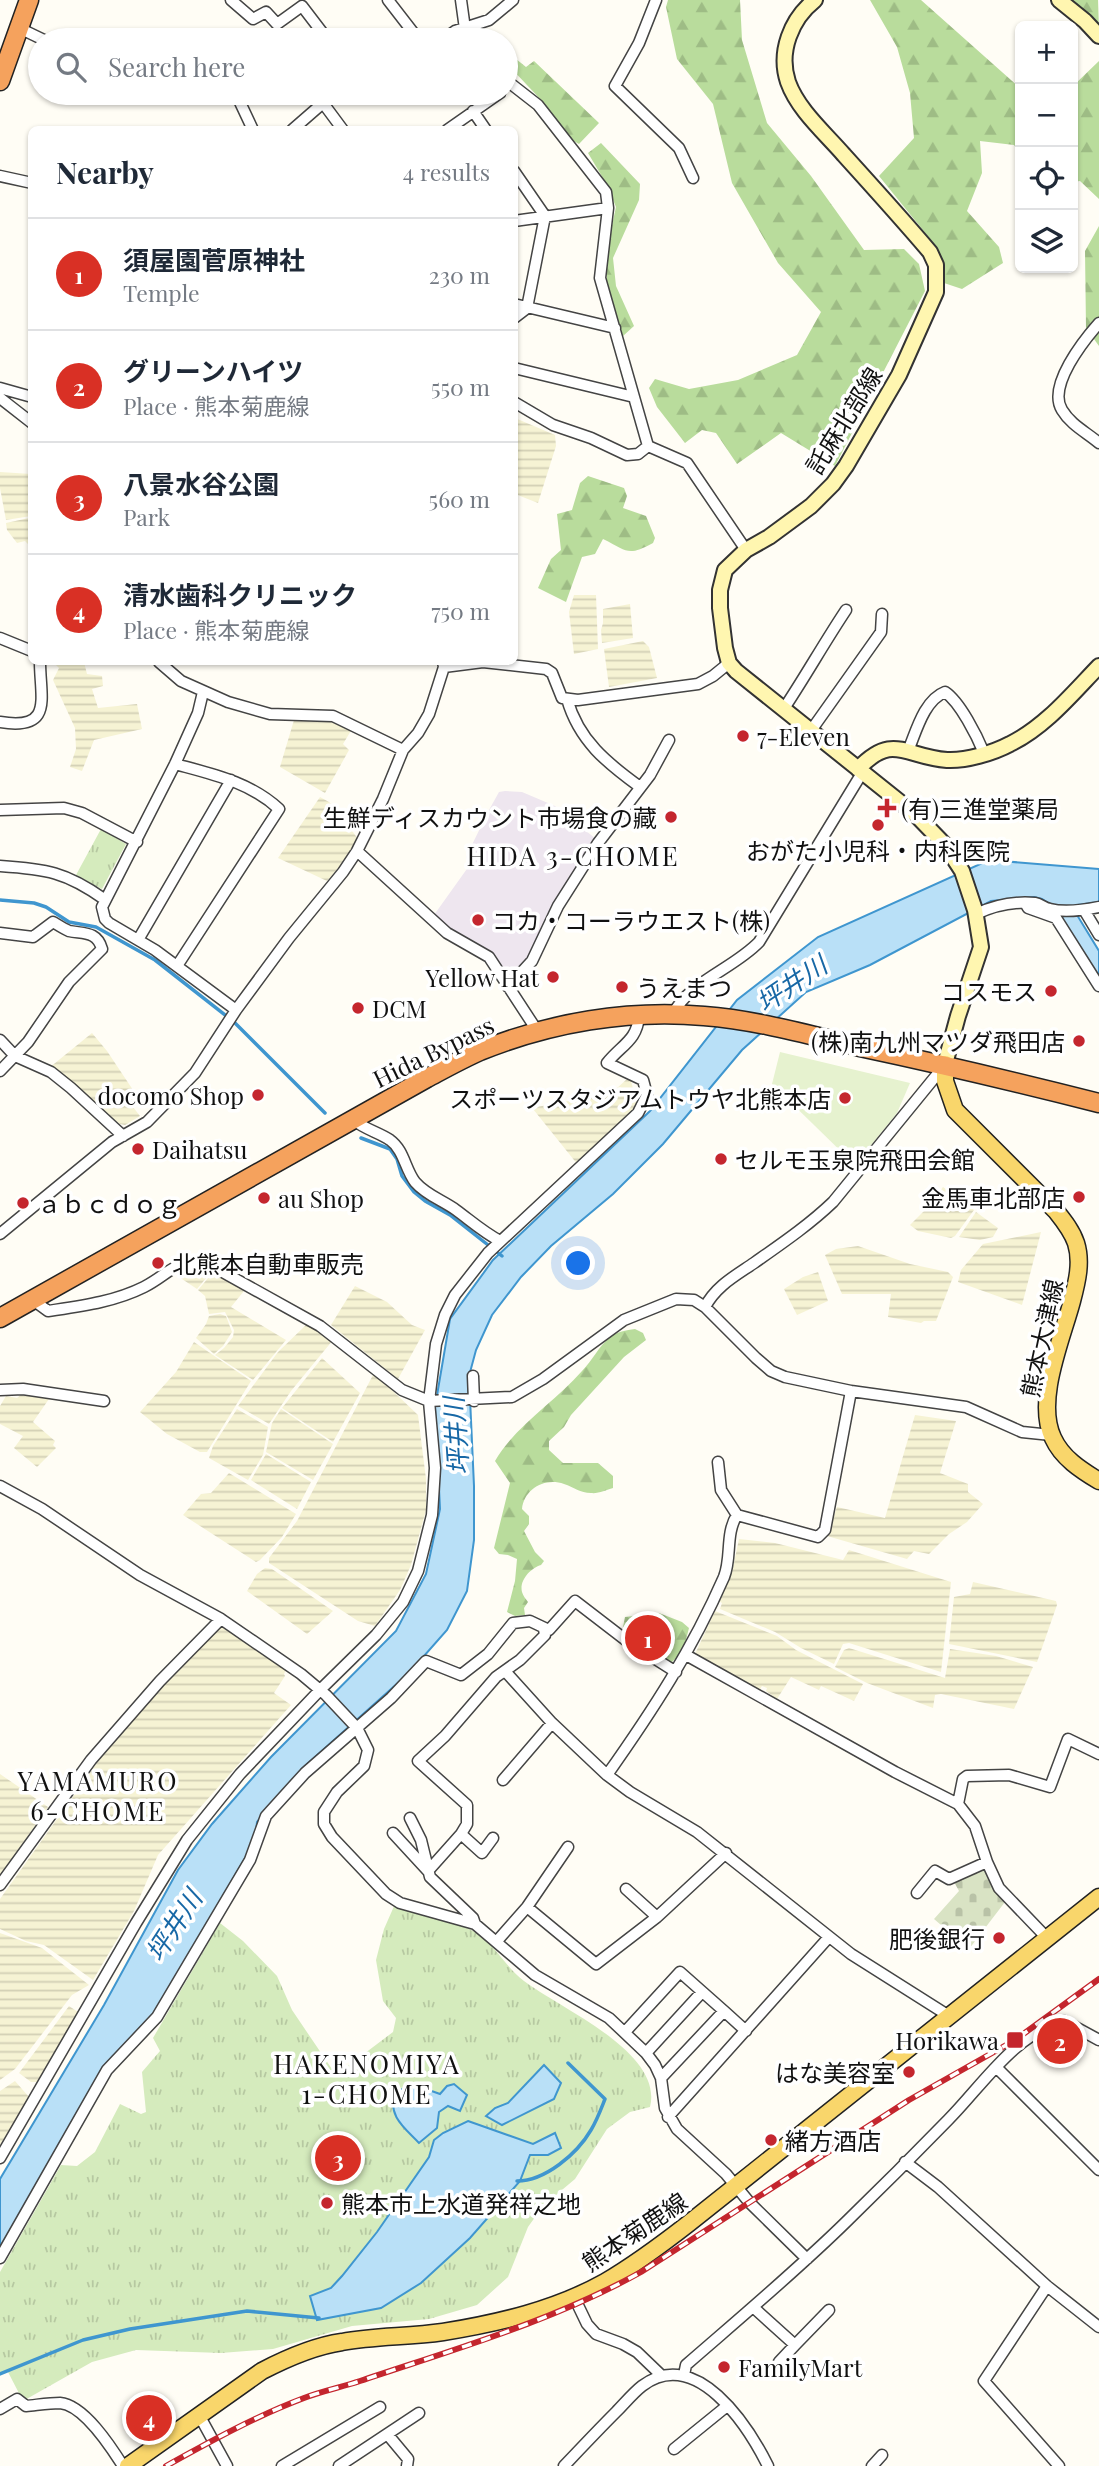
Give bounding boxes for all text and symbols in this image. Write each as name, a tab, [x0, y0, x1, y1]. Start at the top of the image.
map controls	[1015, 21, 1078, 273]
button: +	[1015, 21, 1078, 84]
search box	[28, 28, 518, 105]
icon: search	[52, 48, 90, 86]
text: Search here	[108, 49, 245, 84]
button: −	[1015, 84, 1078, 147]
button: locate	[1015, 147, 1078, 210]
text: Nearby	[56, 152, 154, 192]
text: 4 results	[403, 156, 490, 187]
button: layers	[1015, 210, 1078, 273]
text: 須屋園菅原神社	[123, 242, 305, 277]
text: 1	[75, 259, 83, 290]
text: 230 m	[429, 259, 490, 290]
text: Temple	[123, 277, 200, 308]
text: グリーンハイツ	[123, 353, 303, 388]
street label: 託麻北部線	[798, 361, 888, 479]
text: 2	[73, 371, 85, 402]
text: 550 m	[431, 371, 490, 402]
text: Place · 熊本菊鹿線	[123, 390, 310, 421]
text: 八景水谷公園	[123, 466, 279, 501]
text: 3	[73, 483, 85, 514]
text: 560 m	[429, 483, 490, 514]
text: Park	[123, 501, 170, 532]
text: 清水歯科クリニック	[123, 577, 357, 612]
text: 4	[73, 595, 85, 626]
text: 750 m	[431, 595, 490, 626]
text: Place · 熊本菊鹿線	[123, 614, 310, 645]
place label: 7-Eleven	[757, 720, 850, 752]
marker: 7-Eleven	[735, 728, 751, 744]
place label: (有)三進堂薬局	[901, 792, 1059, 824]
marker: (有)三進堂薬局	[879, 800, 895, 816]
place label: 生鮮ディスカウント市場食の藏	[323, 801, 657, 833]
marker: 生鮮ディスカウント市場食の藏	[663, 809, 679, 825]
marker: おがた小児科・内科医院	[870, 817, 886, 833]
place label: おがた小児科・内科医院	[746, 834, 1010, 866]
district label: HIDA 3-CHOME	[466, 838, 680, 873]
place label: コカ・コーラウエスト(株)	[492, 904, 770, 936]
marker: コカ・コーラウエスト(株)	[470, 912, 486, 928]
water label: 坪井川	[749, 945, 836, 1019]
place label: Yellow Hat	[424, 961, 539, 993]
marker: Yellow Hat	[545, 969, 561, 985]
place label: うえまつ	[636, 971, 732, 1003]
place label: コスモス	[941, 975, 1037, 1007]
marker: うえまつ	[614, 979, 630, 995]
marker: コスモス	[1043, 983, 1059, 999]
place label: DCM	[372, 992, 427, 1024]
marker: DCM	[350, 1000, 366, 1016]
street label: Hida Bypass	[367, 1008, 499, 1094]
place label: (株)南九州マツダ飛田店	[811, 1025, 1065, 1057]
marker: (株)南九州マツダ飛田店	[1071, 1033, 1087, 1049]
place label: docomo Shop	[97, 1079, 244, 1111]
place label: スポーツスタジアムトウヤ北熊本店	[449, 1082, 831, 1114]
marker: docomo Shop	[250, 1087, 266, 1103]
marker: スポーツスタジアムトウヤ北熊本店	[837, 1090, 853, 1106]
place label: Daihatsu	[152, 1133, 248, 1165]
marker: Daihatsu	[130, 1141, 146, 1157]
place label: セルモ玉泉院飛田会館	[735, 1143, 975, 1175]
marker: セルモ玉泉院飛田会館	[713, 1151, 729, 1167]
place label: 金馬車北部店	[921, 1181, 1065, 1213]
place label: au Shop	[278, 1182, 364, 1214]
place label: ａｂｃｄｏｇ	[37, 1187, 181, 1219]
marker: 金馬車北部店	[1071, 1189, 1087, 1205]
marker: au Shop	[256, 1190, 272, 1206]
marker: ａｂｃｄｏｇ	[15, 1195, 31, 1211]
your location	[561, 1246, 595, 1280]
place label: 北熊本自動車販売	[172, 1247, 364, 1279]
marker: 北熊本自動車販売	[150, 1255, 166, 1271]
street label: 熊本大津線	[1013, 1276, 1069, 1400]
water label: 坪井川	[435, 1393, 475, 1476]
pin: 1	[625, 1612, 671, 1664]
district label: YAMAMURO 6-CHOME	[17, 1763, 178, 1828]
water label: 坪井川	[137, 1880, 211, 1967]
place label: 肥後銀行	[889, 1922, 985, 1954]
marker: 肥後銀行	[991, 1930, 1007, 1946]
pin: 2	[1037, 2015, 1083, 2067]
place label: Horikawa	[895, 2024, 999, 2056]
marker: Horikawa	[1005, 2030, 1025, 2050]
district label: HAKENOMIYA 1-CHOME	[273, 2046, 461, 2111]
place label: はな美容室	[775, 2056, 895, 2088]
marker: はな美容室	[901, 2064, 917, 2080]
place label: 緒方酒店	[785, 2124, 881, 2156]
pin: 3	[315, 2132, 361, 2184]
marker: 緒方酒店	[763, 2132, 779, 2148]
street label: 熊本菊鹿線	[575, 2184, 693, 2278]
place label: 熊本市上水道発祥之地	[341, 2187, 581, 2219]
marker: 熊本市上水道発祥之地	[319, 2195, 335, 2211]
place label: FamilyMart	[738, 2351, 863, 2383]
marker: FamilyMart	[716, 2359, 732, 2375]
pin: 4	[126, 2392, 172, 2444]

